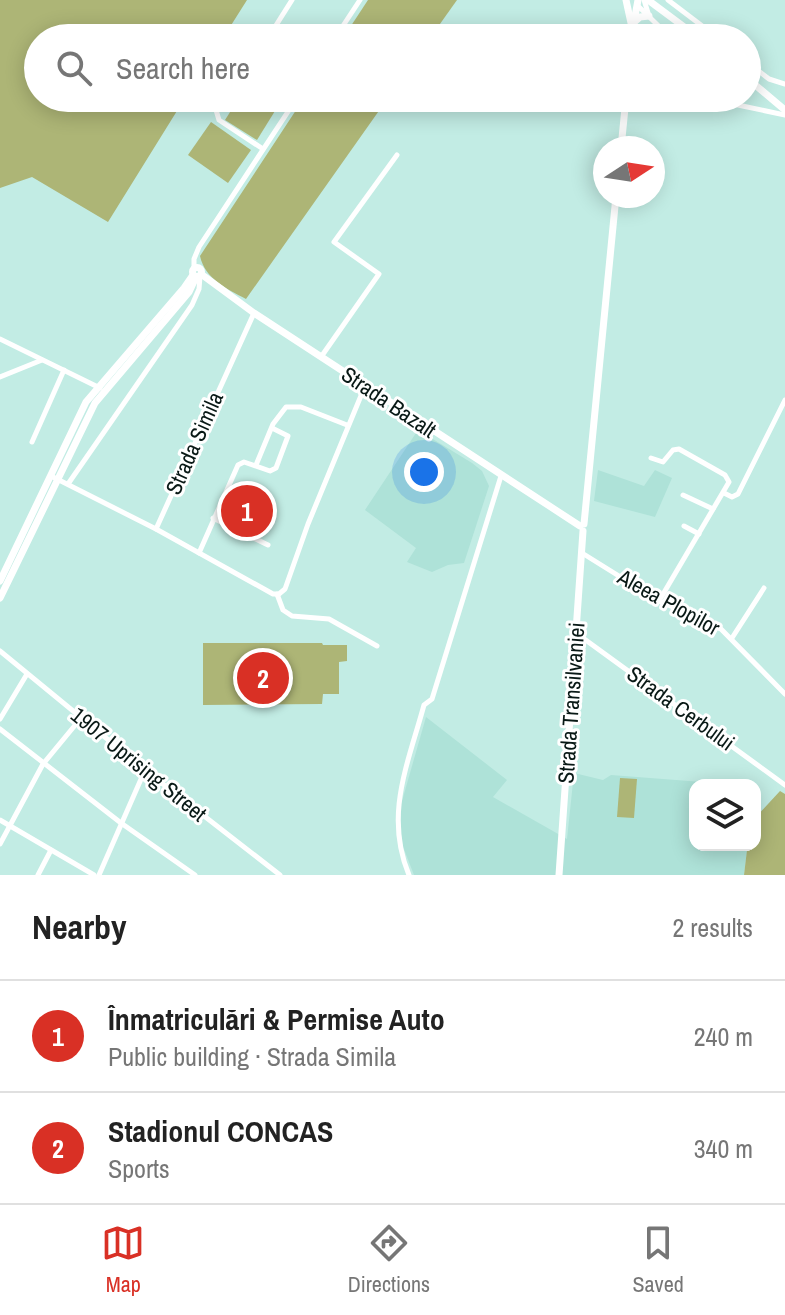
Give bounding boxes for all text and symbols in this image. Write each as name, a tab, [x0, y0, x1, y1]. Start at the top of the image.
search box	[24, 24, 761, 112]
icon: search	[52, 46, 96, 90]
text: Search here	[116, 48, 250, 88]
north arrow	[593, 136, 665, 208]
street label: Strada Bazalt	[336, 359, 442, 445]
street label: Strada Simila	[158, 387, 230, 499]
your location	[404, 452, 444, 492]
pin: 1	[221, 481, 273, 541]
street label: Aleea Plopilor	[612, 561, 725, 642]
street label: Strada Transilvaniei	[550, 621, 592, 785]
pin: 2	[237, 648, 289, 708]
street label: Strada Cerbului	[621, 659, 741, 757]
street label: 1907 Uprising Street	[65, 700, 213, 828]
map controls	[689, 779, 761, 851]
button: layers	[689, 779, 761, 851]
text: Nearby	[32, 904, 127, 950]
text: 2 results	[672, 910, 753, 945]
text: Înmatriculări & Permise Auto	[108, 999, 445, 1039]
text: 1	[52, 1019, 64, 1054]
text: 240 m	[694, 1019, 753, 1054]
text: Public building · Strada Simila	[108, 1039, 396, 1074]
text: Stadionul CONCAS	[108, 1111, 334, 1151]
text: 2	[52, 1131, 64, 1166]
text: 340 m	[694, 1131, 753, 1166]
text: Sports	[108, 1151, 170, 1186]
tab: Map	[101, 1221, 145, 1299]
tab: Directions	[348, 1221, 430, 1299]
tab: Saved	[633, 1221, 684, 1299]

